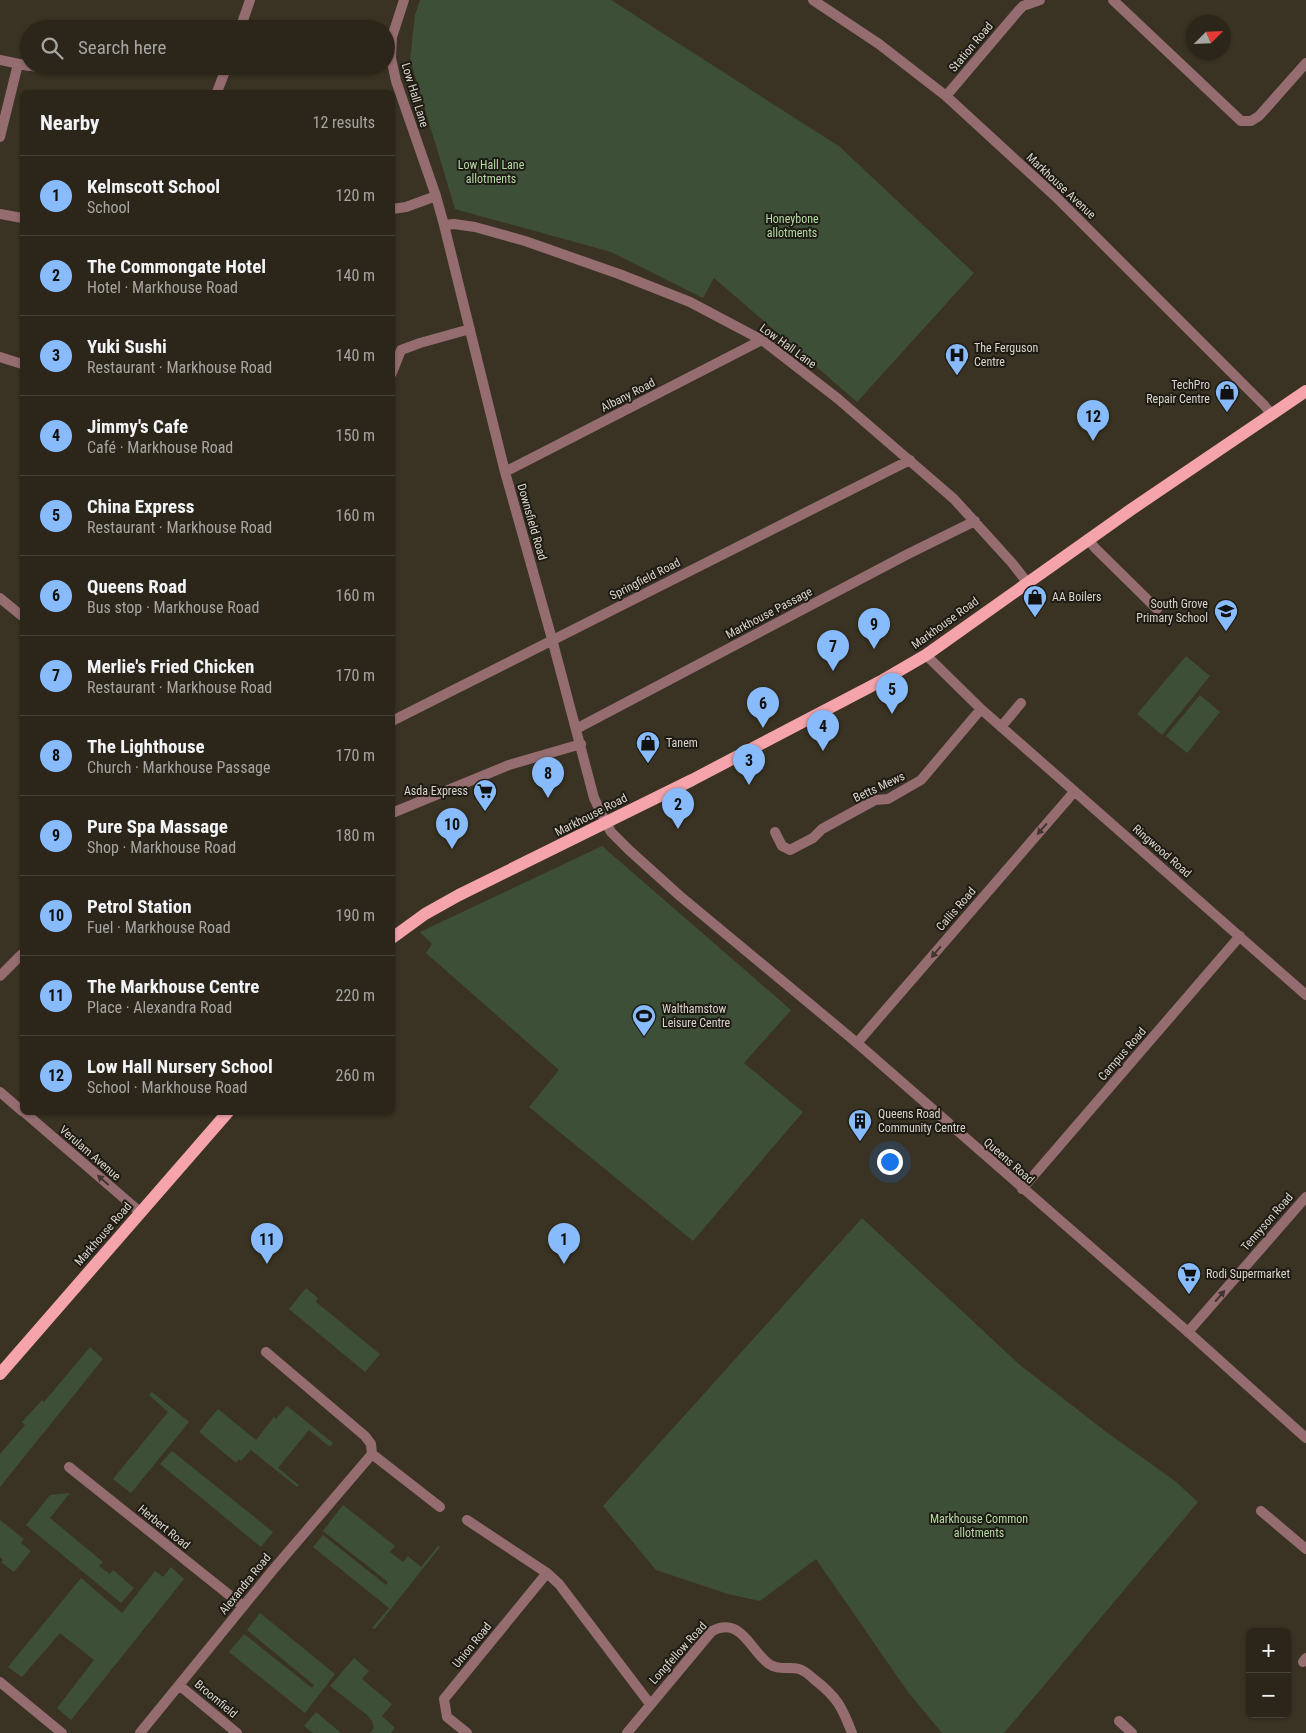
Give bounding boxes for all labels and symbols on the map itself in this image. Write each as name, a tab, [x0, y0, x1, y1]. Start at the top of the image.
north arrow	[1186, 15, 1231, 60]
street label: Station Road	[946, 19, 996, 75]
street label: Low Hall Lane	[399, 61, 432, 129]
street label: Markhouse Avenue	[1023, 150, 1099, 222]
park label: Low Hall Lane allotments	[458, 158, 525, 186]
park label: Honeybone allotments	[765, 212, 819, 240]
street label: Low Hall Lane	[757, 321, 819, 371]
place label: The Ferguson Centre	[974, 341, 1038, 369]
hospital icon: The Ferguson Centre	[944, 342, 970, 376]
street label: Albany Road	[599, 375, 658, 415]
place label: TechPro Repair Centre	[1146, 378, 1210, 406]
shop icon: TechPro Repair Centre	[1214, 379, 1240, 413]
pin: 12	[1077, 400, 1109, 441]
street label: Downsfield Road	[514, 482, 550, 562]
street label: Springfield Road	[607, 555, 683, 603]
street label: Markhouse Passage	[723, 584, 815, 642]
shop icon: AA Boilers	[1022, 584, 1048, 618]
place label: AA Boilers	[1052, 590, 1101, 604]
street label: Markhouse Road	[909, 594, 981, 652]
place label: South Grove Primary School	[1136, 597, 1208, 625]
school or university icon: South Grove Primary School	[1213, 598, 1239, 632]
pin: 9	[858, 608, 890, 649]
pin: 7	[817, 630, 849, 671]
pin: 5	[876, 673, 908, 714]
pin: 6	[747, 687, 779, 728]
pin: 4	[807, 710, 839, 751]
shop icon: Tanem	[635, 730, 661, 764]
place label: Tanem	[666, 736, 698, 750]
pin: 3	[733, 744, 765, 785]
pin: 8	[532, 757, 564, 798]
street label: Betts Mews	[851, 769, 907, 805]
supermarket icon: Asda Express	[472, 778, 498, 812]
place label: Asda Express	[404, 784, 468, 798]
pin: 2	[662, 788, 694, 829]
street label: Markhouse Road	[552, 791, 630, 839]
pin: 10	[436, 808, 468, 849]
one-way arrow	[1037, 822, 1048, 835]
street label: Ringwood Road	[1130, 822, 1194, 880]
street label: Callis Road	[933, 884, 979, 934]
one-way arrow	[930, 945, 942, 957]
place label: Walthamstow Leisure Centre	[662, 1002, 731, 1030]
sports icon: Walthamstow Leisure Centre	[631, 1003, 657, 1037]
street label: Campus Road	[1095, 1025, 1149, 1083]
place label: Queens Road Community Centre	[878, 1107, 966, 1135]
building icon: Queens Road Community Centre	[847, 1108, 873, 1142]
street label: Verulam Avenue	[57, 1123, 124, 1184]
street label: Queens Road	[981, 1135, 1037, 1187]
your location	[877, 1149, 903, 1175]
one-way arrow	[98, 1174, 110, 1186]
street label: Tennyson Road	[1238, 1190, 1296, 1254]
street label: Markhouse Road	[72, 1199, 134, 1269]
pin: 11	[251, 1223, 283, 1264]
pin: 1	[548, 1223, 580, 1264]
supermarket icon: Rodi Supermarket	[1176, 1261, 1202, 1295]
place label: Rodi Supermarket	[1206, 1267, 1290, 1281]
one-way arrow	[1214, 1289, 1225, 1302]
street label: Herbert Road	[135, 1502, 193, 1552]
park label: Markhouse Common allotments	[930, 1512, 1028, 1540]
street label: Alexandra Road	[216, 1551, 274, 1617]
street label: Longfellow Road	[646, 1619, 710, 1687]
street label: Union Road	[450, 1620, 494, 1670]
street label: Broomfield	[192, 1677, 240, 1721]

